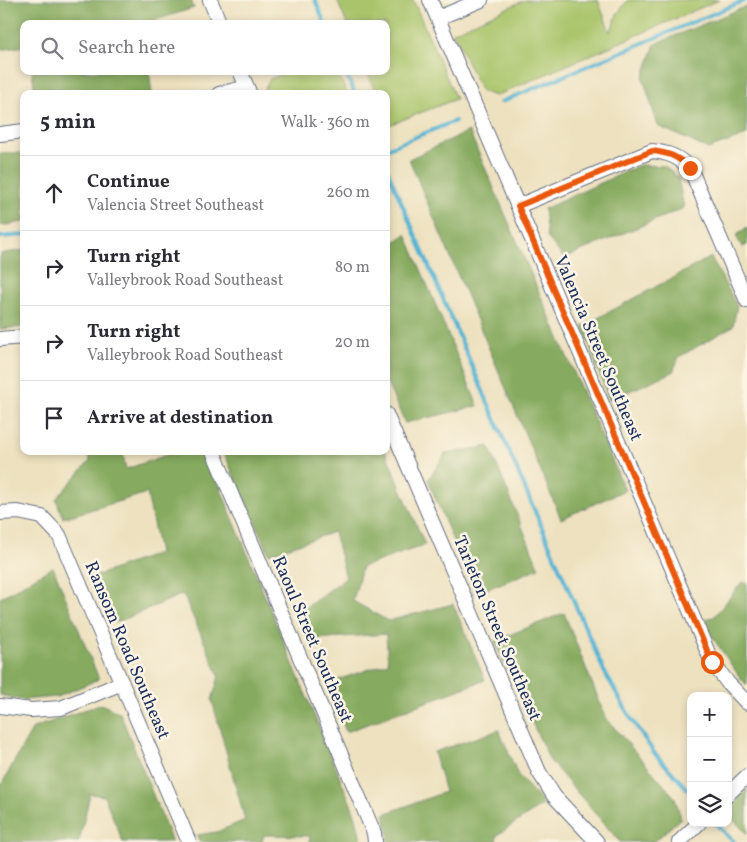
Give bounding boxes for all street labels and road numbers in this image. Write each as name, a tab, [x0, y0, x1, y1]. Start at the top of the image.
street label: Valencia Street Southeast	[547, 252, 648, 445]
street label: Tarleton Street Southeast	[446, 532, 547, 725]
street label: Raoul Street Southeast	[265, 552, 358, 727]
street label: Ransom Road Southeast	[78, 558, 176, 744]

